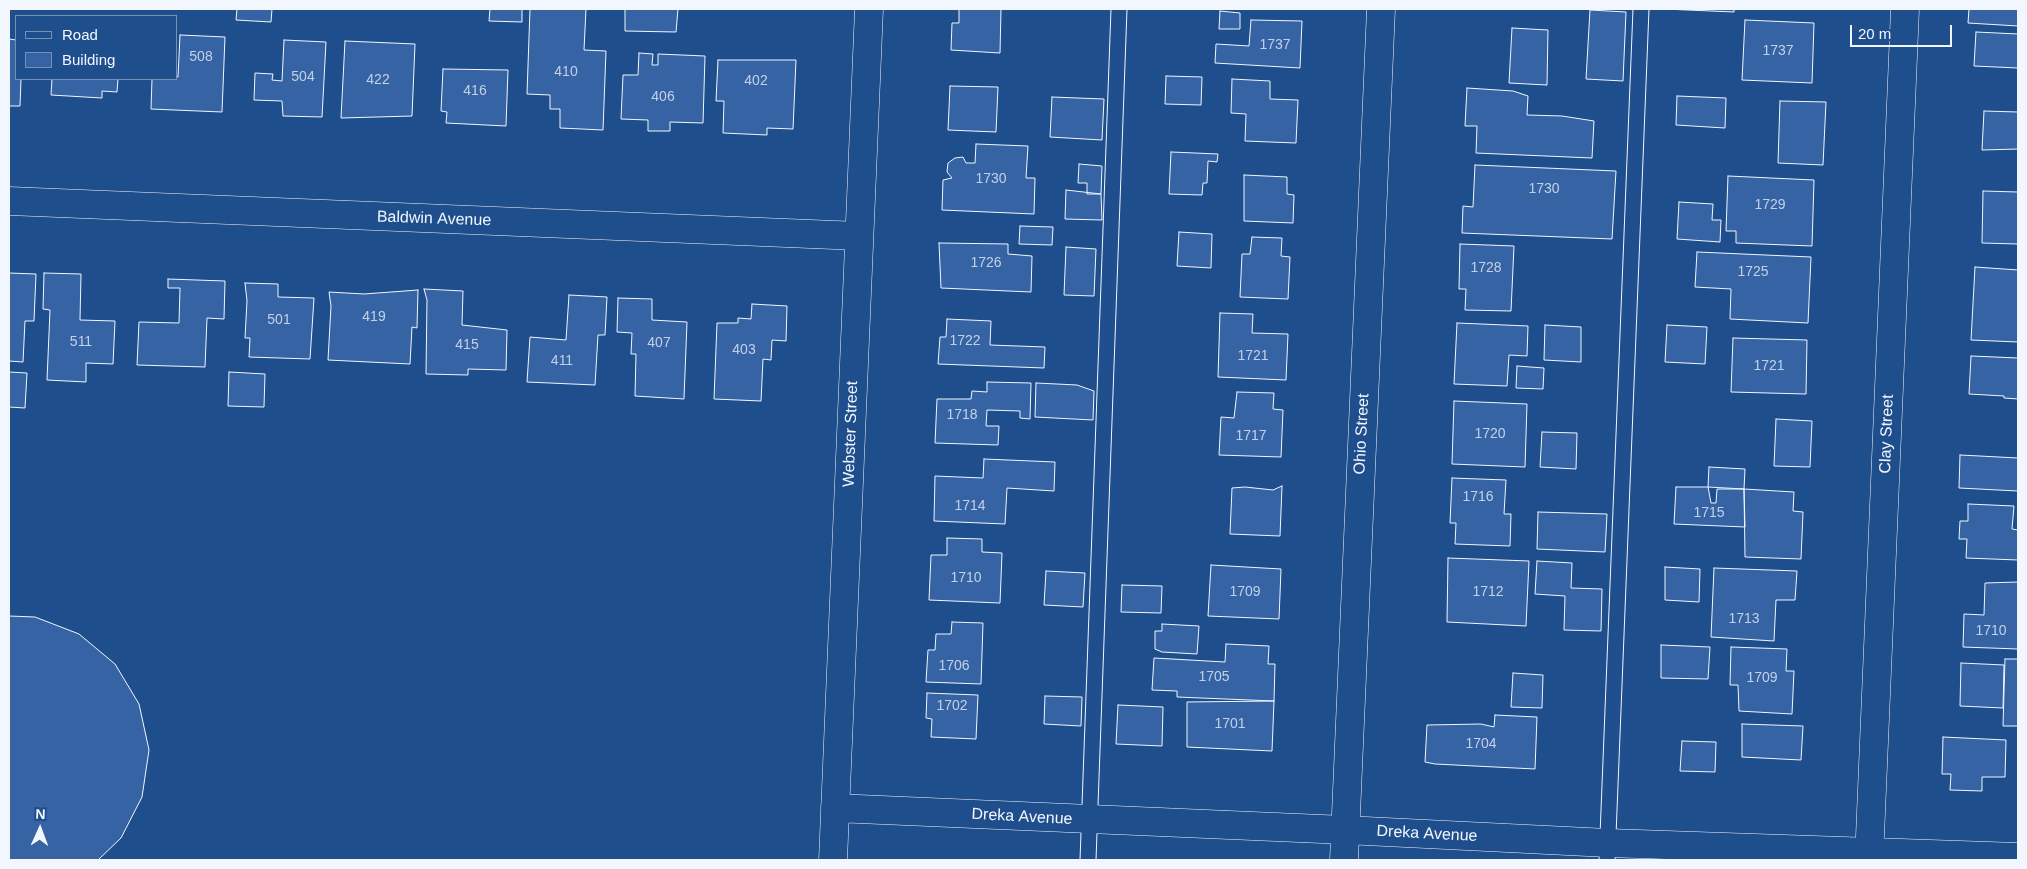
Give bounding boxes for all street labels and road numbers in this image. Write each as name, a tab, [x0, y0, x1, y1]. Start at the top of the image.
street label: Baldwin Avenue	[376, 207, 492, 231]
street label: Webster Street	[840, 380, 862, 488]
street label: Ohio Street	[1350, 393, 1374, 475]
street label: Clay Street	[1876, 394, 1898, 474]
street label: Dreka Avenue	[971, 805, 1073, 829]
street label: Dreka Avenue	[1376, 822, 1478, 846]

